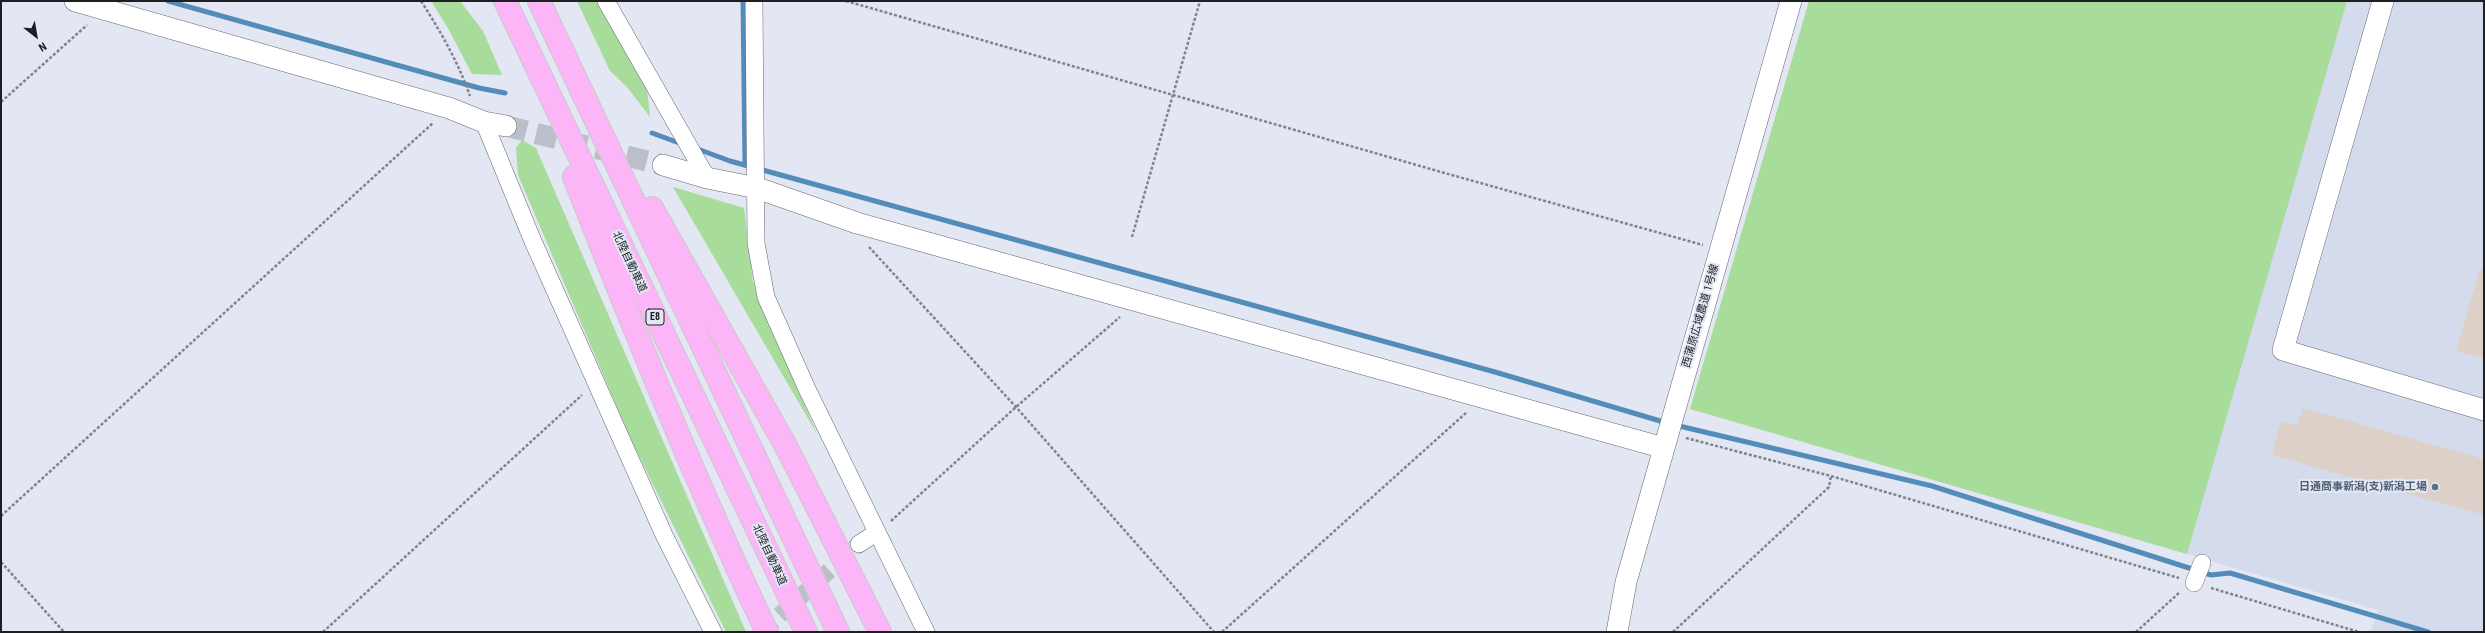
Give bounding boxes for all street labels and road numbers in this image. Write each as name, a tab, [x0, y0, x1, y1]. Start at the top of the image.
street label: 北陸自動車道	[609, 229, 649, 295]
street label: 西蒲原広域農道 1号線	[1680, 263, 1722, 369]
road number: E8	[646, 309, 664, 325]
street label: 北陸自動車道	[749, 522, 789, 588]

